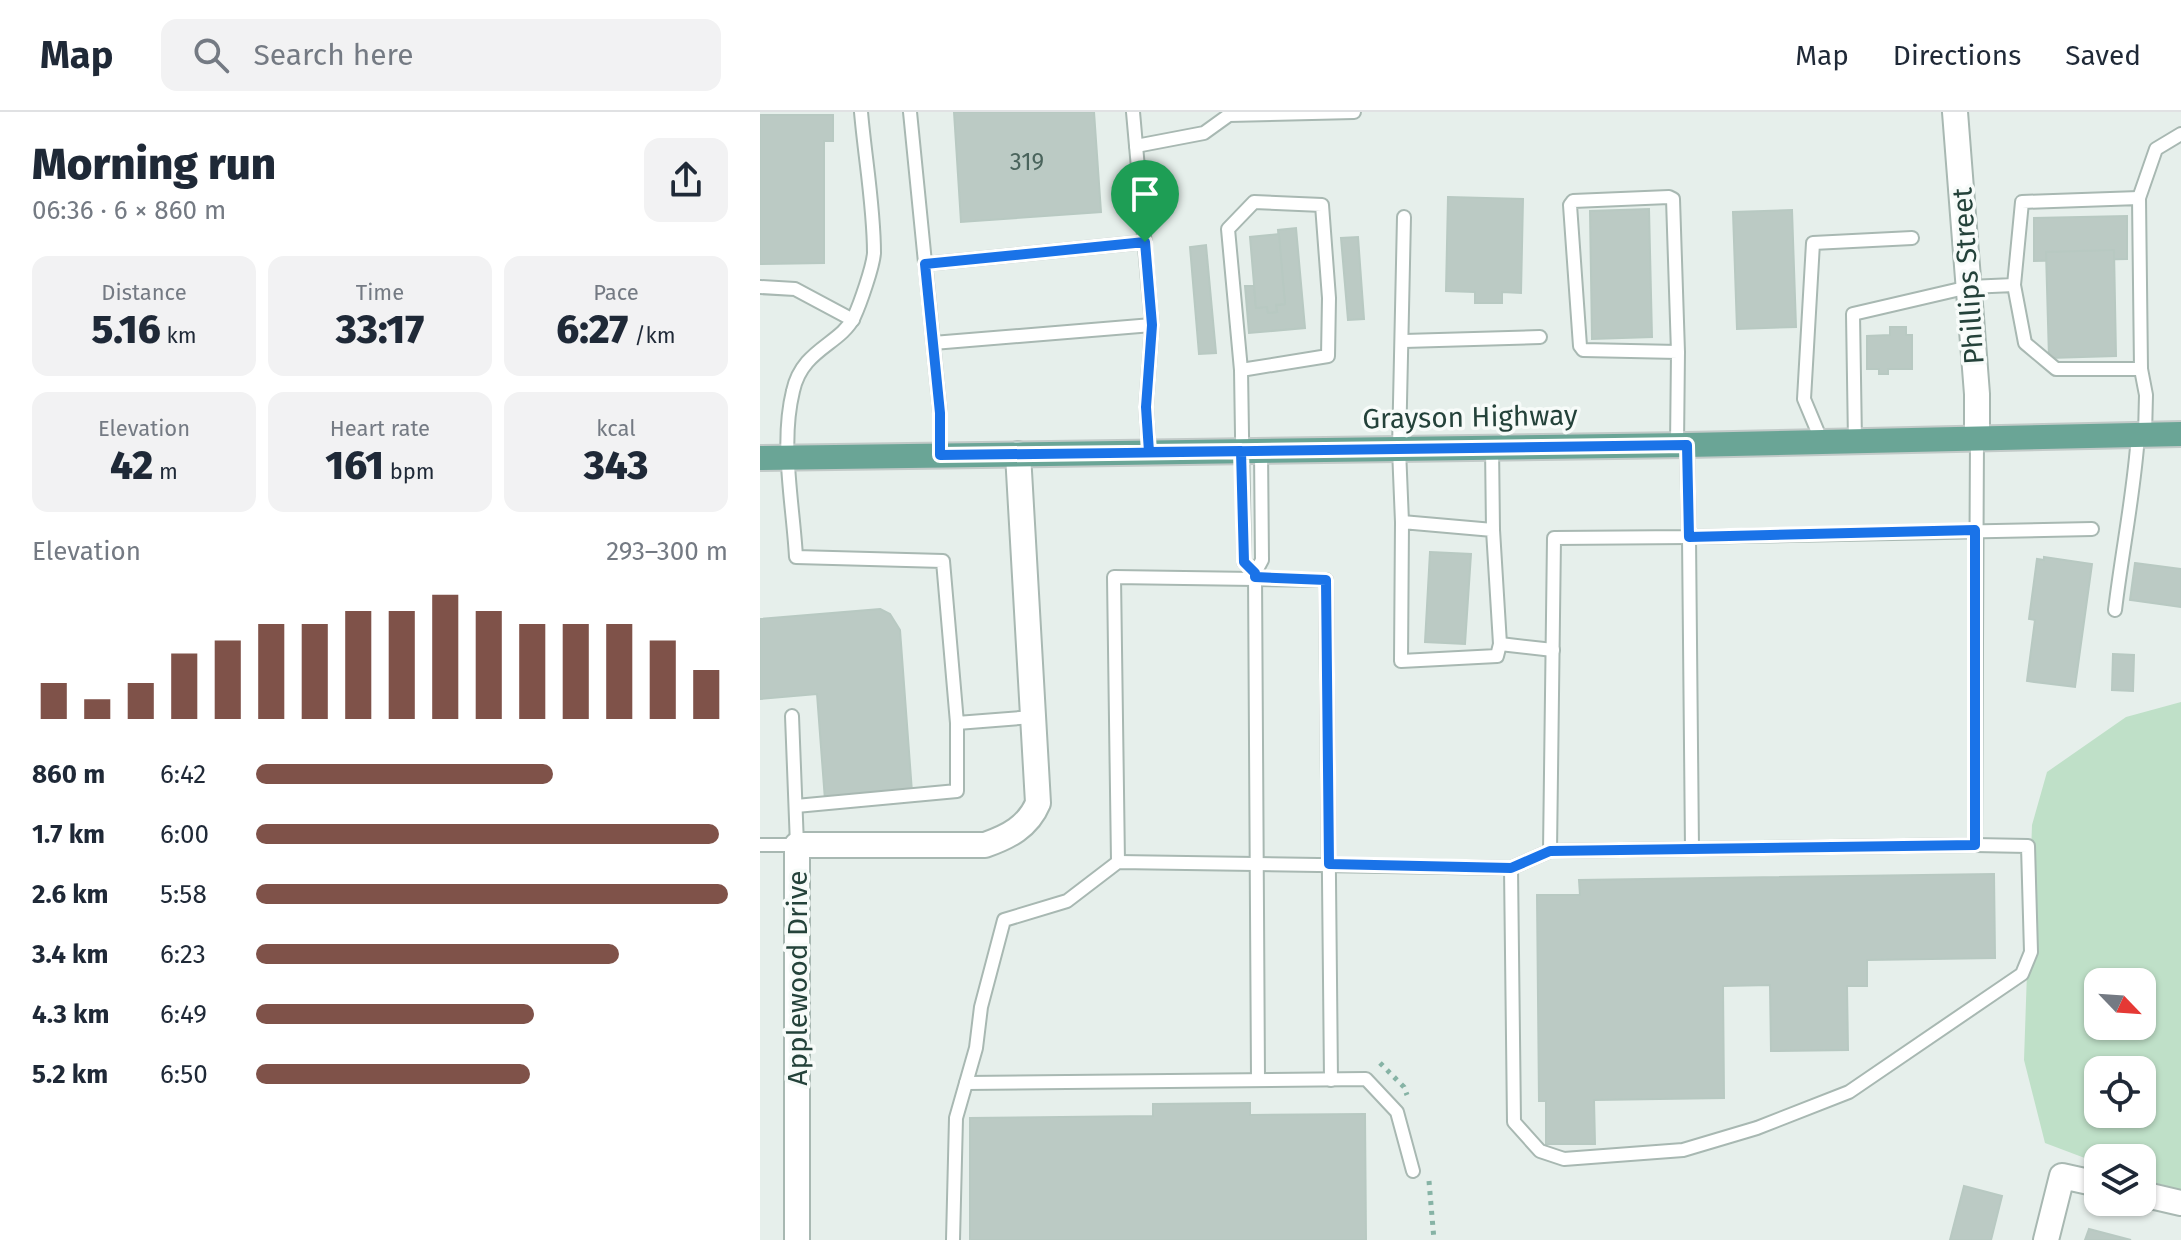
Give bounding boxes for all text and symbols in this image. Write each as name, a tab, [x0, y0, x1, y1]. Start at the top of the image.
search box	[161, 19, 721, 91]
text: Map	[40, 32, 113, 78]
icon: search	[189, 33, 233, 77]
text: Search here	[253, 37, 414, 73]
text: Map	[1795, 39, 1849, 72]
text: Directions	[1893, 39, 2021, 72]
text: Saved	[2065, 39, 2141, 72]
text: Morning run	[32, 138, 276, 191]
button: share	[644, 138, 728, 222]
house number: 319	[1010, 148, 1044, 176]
pin	[1111, 160, 1179, 242]
icon: arrive	[1123, 172, 1167, 216]
street label: Phillips Street	[1945, 185, 1991, 366]
text: 06:36 · 6 × 860 m	[32, 195, 226, 226]
text: Distance	[101, 279, 187, 306]
text: Time	[356, 279, 404, 306]
text: Pace	[593, 279, 639, 306]
text: 5.16	[91, 306, 161, 354]
text: 33:17	[336, 306, 424, 354]
text: 6:27	[556, 306, 628, 354]
text: km	[161, 322, 197, 349]
text: /km	[628, 322, 676, 349]
street label: Grayson Highway	[1362, 399, 1578, 435]
text: Elevation	[98, 415, 190, 442]
text: Heart rate	[330, 415, 430, 442]
text: kcal	[596, 415, 636, 442]
text: 42	[110, 442, 153, 490]
text: 161	[325, 442, 384, 490]
text: 343	[584, 442, 648, 490]
text: m	[153, 458, 178, 485]
text: bpm	[384, 458, 435, 485]
text: Elevation	[32, 536, 141, 567]
text: 293–300 m	[606, 536, 728, 567]
text: 860 m	[32, 759, 105, 790]
text: 6:42	[160, 759, 206, 790]
text: 1.7 km	[32, 819, 105, 850]
text: 6:00	[160, 819, 209, 850]
street label: Applewood Drive	[781, 870, 814, 1086]
text: 2.6 km	[32, 879, 109, 910]
text: 5:58	[160, 879, 207, 910]
text: 3.4 km	[32, 939, 108, 970]
text: 6:23	[160, 939, 206, 970]
north arrow	[2084, 968, 2156, 1040]
map controls	[2084, 968, 2156, 1216]
text: 4.3 km	[32, 999, 109, 1030]
text: 6:49	[160, 999, 207, 1030]
button: locate	[2084, 1056, 2156, 1128]
text: 5.2 km	[32, 1059, 108, 1090]
text: 6:50	[160, 1059, 208, 1090]
button: layers	[2084, 1144, 2156, 1216]

